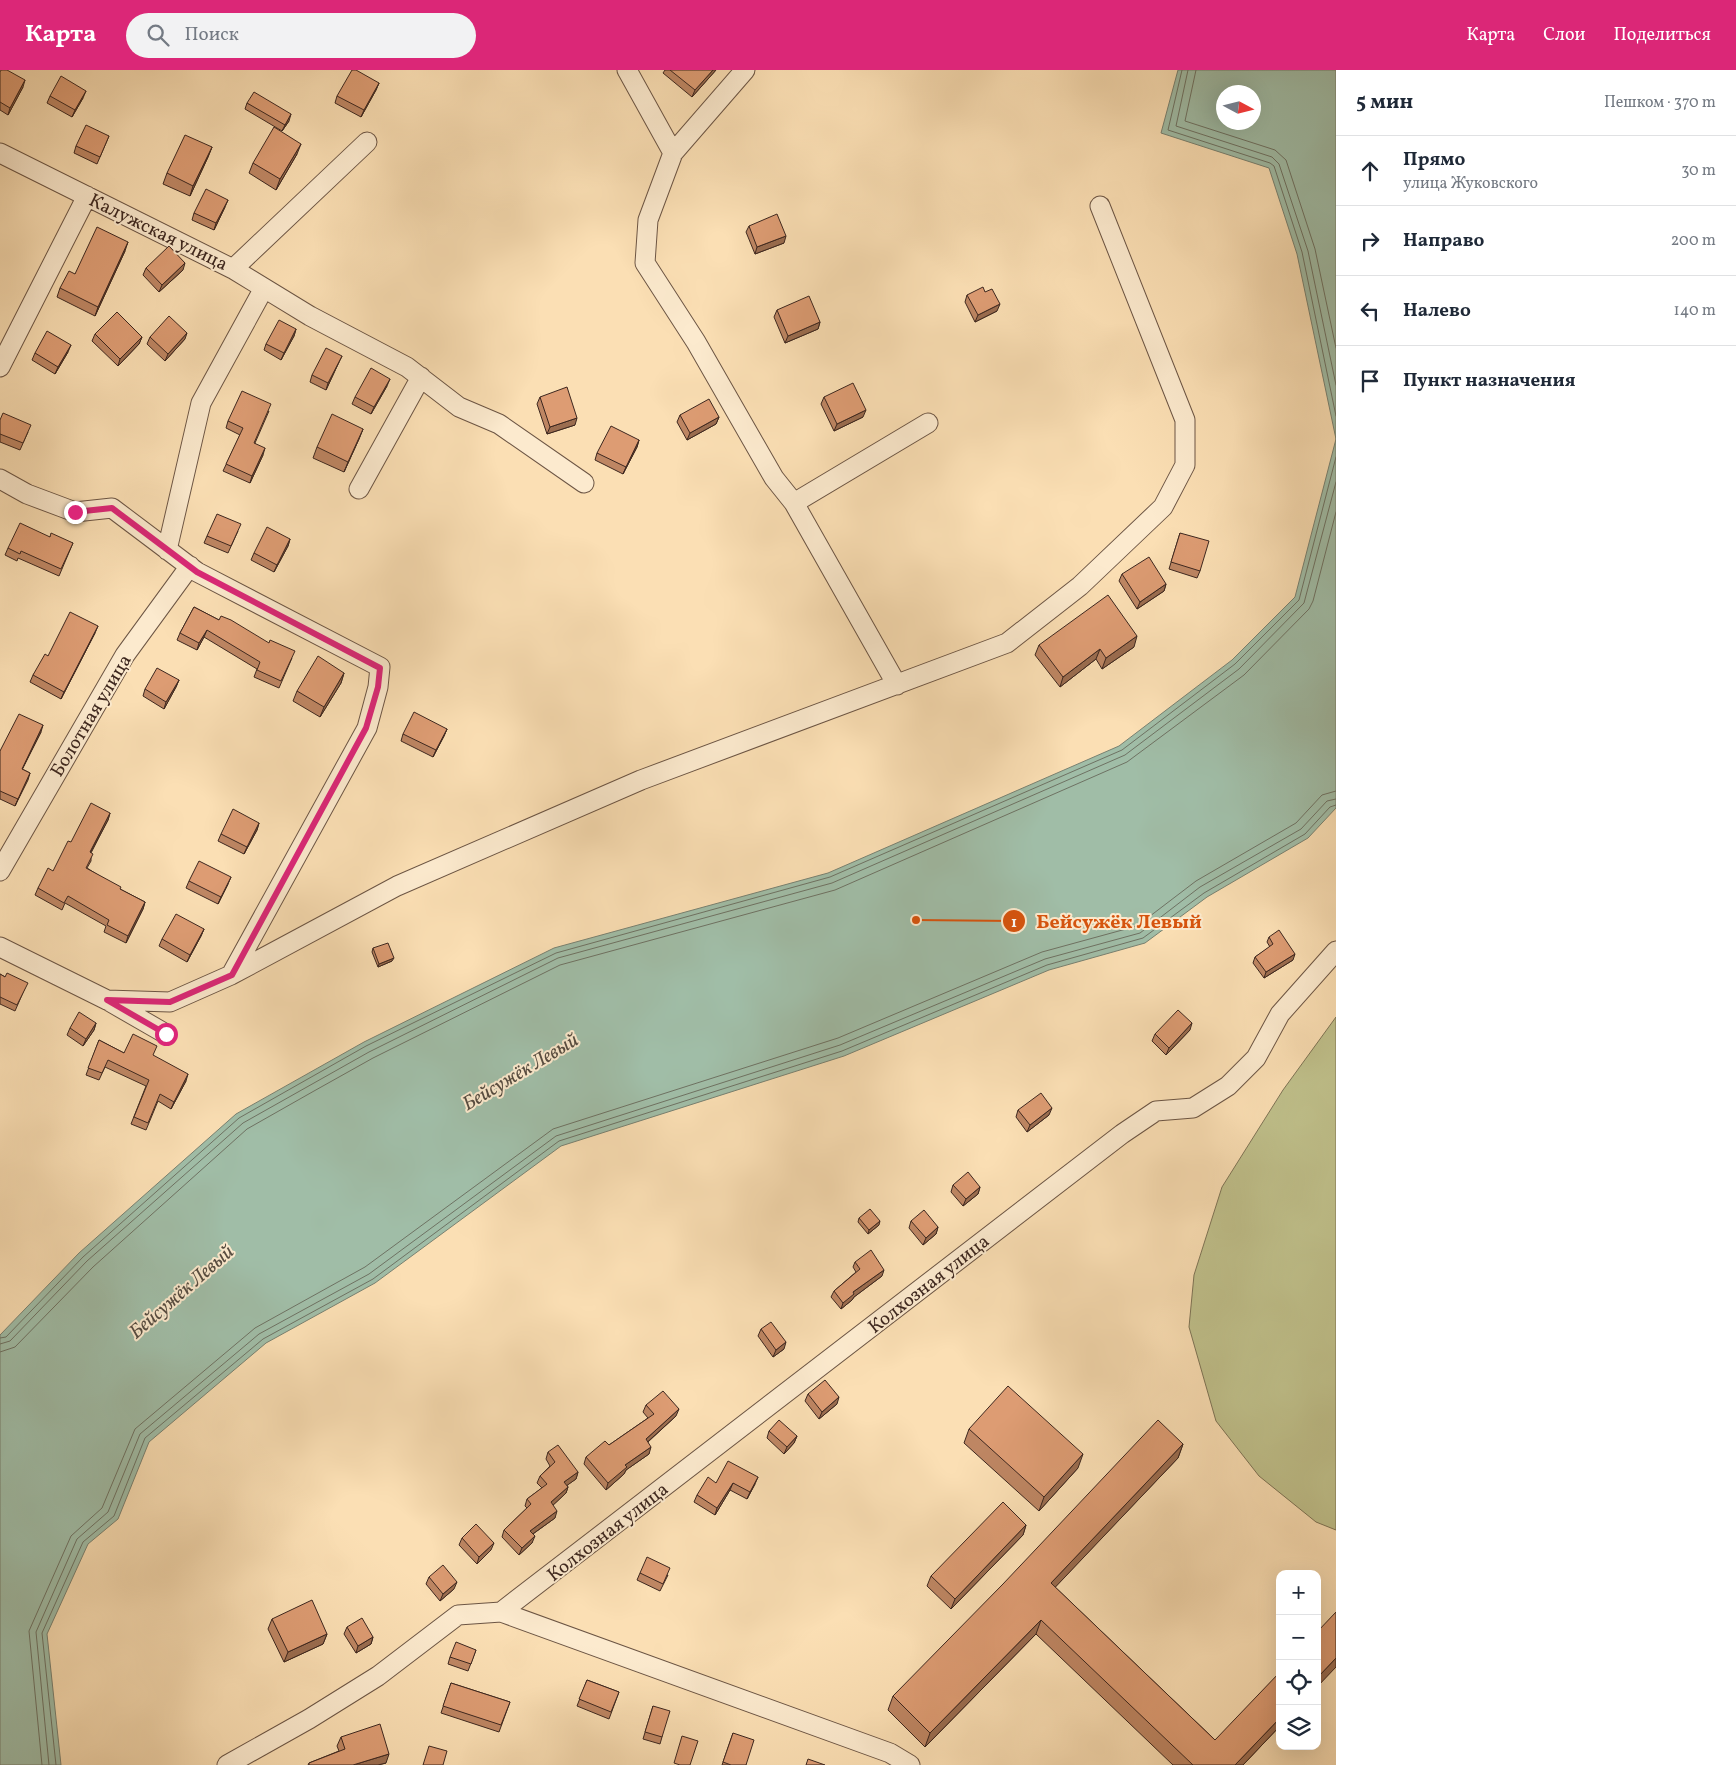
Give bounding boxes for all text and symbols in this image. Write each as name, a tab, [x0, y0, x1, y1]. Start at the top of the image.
search box	[126, 13, 476, 58]
text: Карта	[25, 18, 96, 52]
icon: search	[144, 21, 172, 49]
text: Поиск	[184, 22, 239, 48]
text: Карта	[1467, 23, 1515, 48]
text: Слои	[1543, 23, 1585, 48]
text: Поделиться	[1613, 23, 1711, 48]
north arrow	[1216, 85, 1261, 130]
text: 5 мин	[1356, 88, 1413, 117]
text: Пешком · 370 m	[1604, 92, 1716, 114]
text: Прямо	[1403, 147, 1465, 173]
icon: ahead	[1356, 157, 1384, 185]
text: 30 m	[1681, 160, 1716, 182]
text: улица Жуковского	[1403, 173, 1538, 195]
street label: Калужская улица	[84, 188, 232, 278]
icon: right	[1356, 227, 1384, 255]
text: Направо	[1403, 228, 1485, 254]
text: 200 m	[1671, 230, 1716, 252]
icon: left	[1356, 297, 1384, 325]
text: Налево	[1403, 298, 1471, 324]
text: 140 m	[1674, 300, 1716, 322]
icon: arrive	[1356, 367, 1384, 395]
text: Пункт назначения	[1403, 368, 1576, 394]
route end	[64, 501, 87, 524]
street label: Болотная улица	[45, 650, 139, 782]
callout: Бейсужёк Левый	[1001, 904, 1212, 939]
text: Бейсужёк Левый	[1036, 909, 1202, 937]
text: 1	[1011, 913, 1017, 934]
route start	[155, 1023, 178, 1046]
water label: Бейсужёк Левый	[458, 1027, 584, 1118]
street label: Колхозная улица	[863, 1229, 995, 1340]
water label: Бейсужёк Левый	[124, 1239, 241, 1346]
street label: Колхозная улица	[542, 1477, 674, 1588]
map controls	[1276, 1570, 1321, 1750]
button: +	[1276, 1570, 1321, 1615]
button: −	[1276, 1615, 1321, 1660]
button: locate	[1276, 1660, 1321, 1705]
button: layers	[1276, 1705, 1321, 1750]

